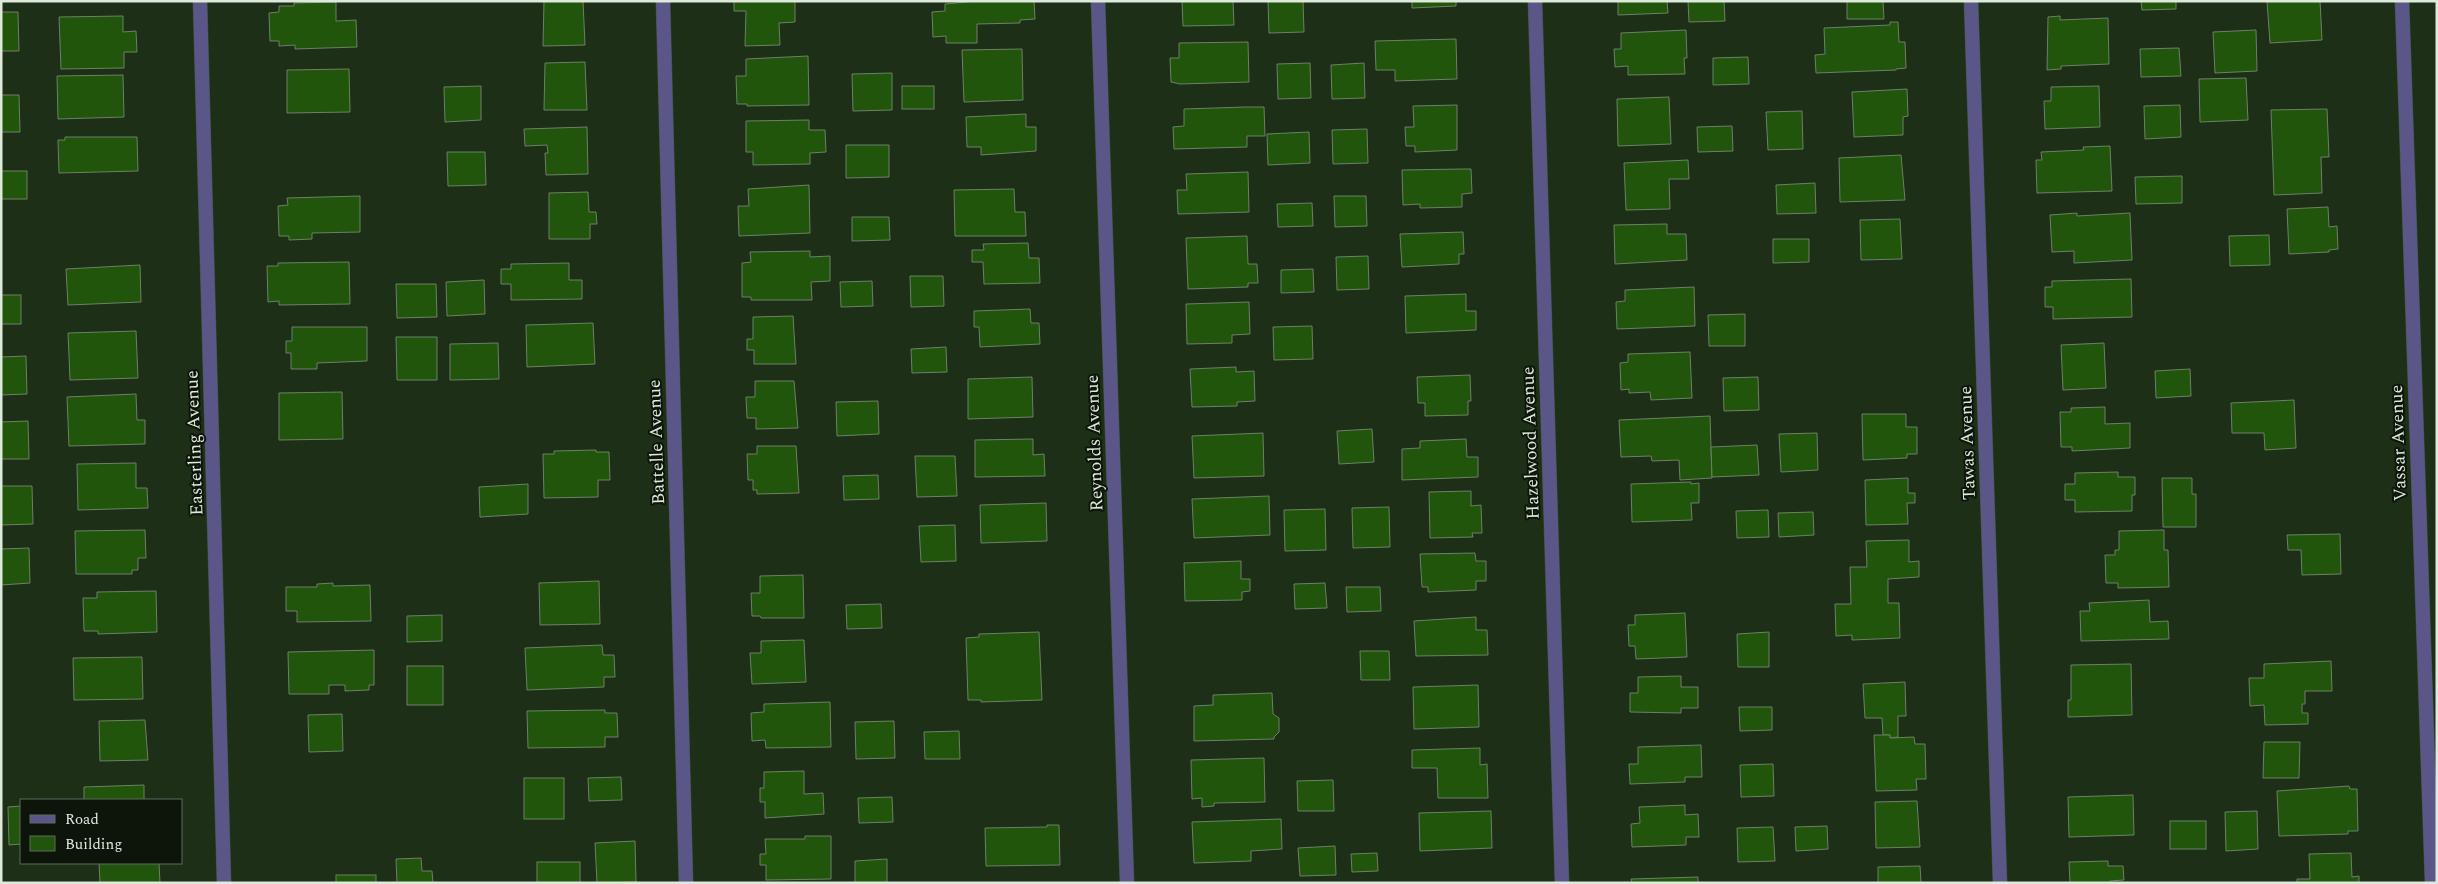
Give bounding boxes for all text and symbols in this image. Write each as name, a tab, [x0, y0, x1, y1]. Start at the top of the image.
street label: Hazelwood Avenue	[1514, 366, 1547, 520]
street label: Easterling Avenue	[178, 370, 211, 516]
street label: Reynolds Avenue	[1079, 374, 1110, 512]
street label: Battelle Avenue	[641, 379, 672, 505]
street label: Vassar Avenue	[2383, 384, 2414, 502]
street label: Tawas Avenue	[1952, 385, 1983, 501]
legend	[20, 799, 182, 864]
text: Road	[65, 808, 99, 831]
text: Building	[65, 833, 122, 856]

